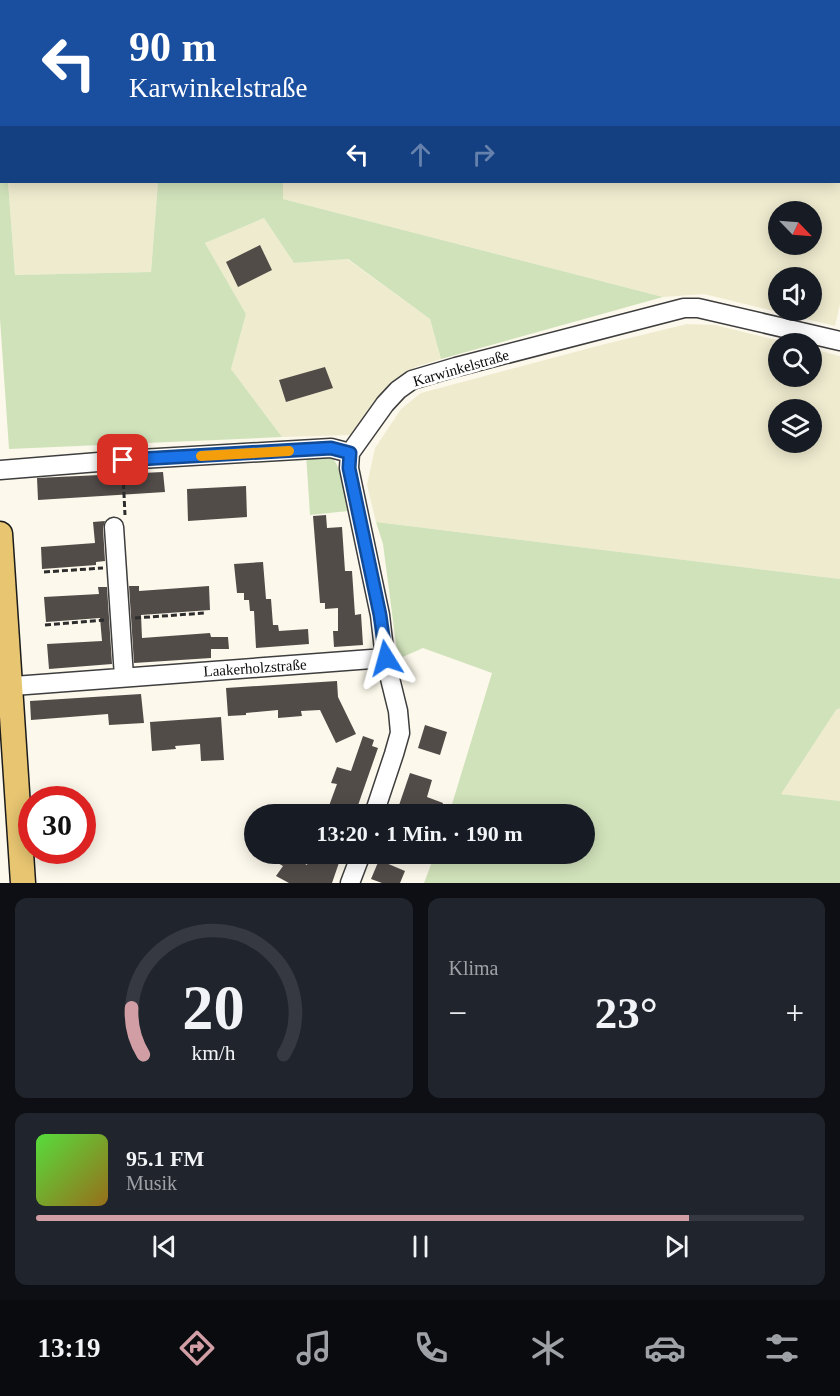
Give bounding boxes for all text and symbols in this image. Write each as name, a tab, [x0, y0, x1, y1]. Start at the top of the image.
icon: left	[30, 24, 108, 102]
text: 90 m	[129, 24, 217, 70]
text: Karwinkelstraße	[129, 73, 307, 103]
icon: left	[341, 138, 374, 171]
icon: ahead	[404, 138, 437, 171]
icon: right	[467, 138, 500, 171]
north arrow	[768, 201, 822, 255]
map controls	[768, 201, 822, 453]
button: sound	[768, 267, 822, 321]
button: search	[768, 333, 822, 387]
street label: Karwinkelstraße	[411, 347, 511, 389]
button: layers	[768, 399, 822, 453]
pin	[97, 434, 148, 485]
icon: arrive	[106, 443, 139, 476]
position arrow	[354, 626, 418, 690]
street label: Laakerholzstraße	[203, 656, 307, 680]
speed limit sign: 30	[18, 786, 96, 864]
text: 13:20 · 1 Min. · 190 m	[317, 821, 522, 846]
text: Klima	[449, 957, 499, 979]
text: 20	[183, 973, 245, 1042]
text: 23°	[595, 988, 658, 1038]
text: −	[449, 995, 467, 1031]
text: +	[785, 995, 804, 1031]
text: km/h	[192, 1041, 236, 1065]
text: 95.1 FM	[126, 1146, 204, 1171]
text: Musik	[126, 1172, 177, 1194]
icon: previous	[148, 1230, 181, 1263]
icon: pause	[404, 1230, 437, 1263]
icon: next	[660, 1230, 693, 1263]
icon: directions	[176, 1327, 218, 1369]
icon: music	[293, 1327, 335, 1369]
icon: phone	[410, 1327, 452, 1369]
icon: climate	[527, 1327, 569, 1369]
icon: car	[644, 1327, 686, 1369]
icon: filters	[761, 1327, 803, 1369]
text: 13:19	[38, 1333, 101, 1363]

